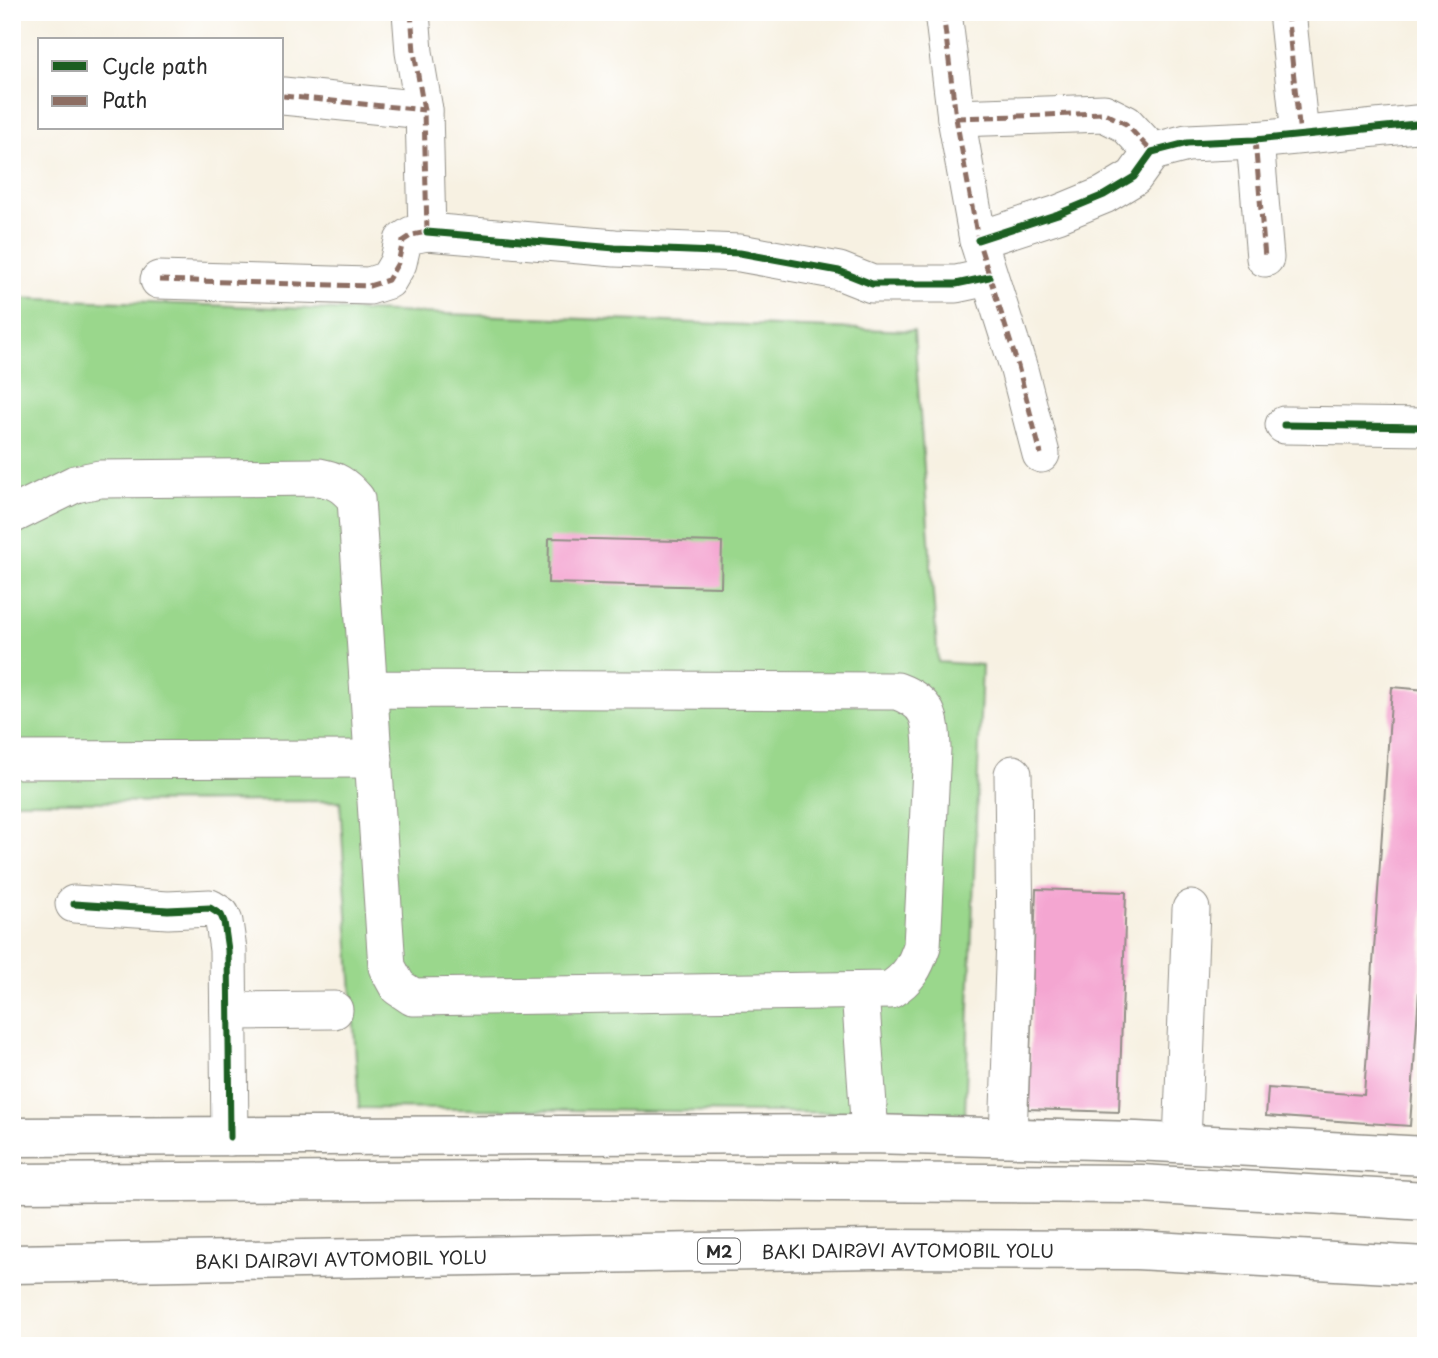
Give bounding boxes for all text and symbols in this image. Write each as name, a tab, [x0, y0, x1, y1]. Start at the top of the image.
legend	[38, 38, 284, 130]
text: Cycle path	[102, 49, 208, 81]
text: Path	[102, 83, 147, 115]
street label: BAKI DAIRƏVI AVTOMOBIL YOLU	[761, 1235, 1054, 1264]
road number: M2	[698, 1238, 740, 1264]
street label: BAKI DAIRƏVI AVTOMOBIL YOLU	[195, 1242, 487, 1274]

